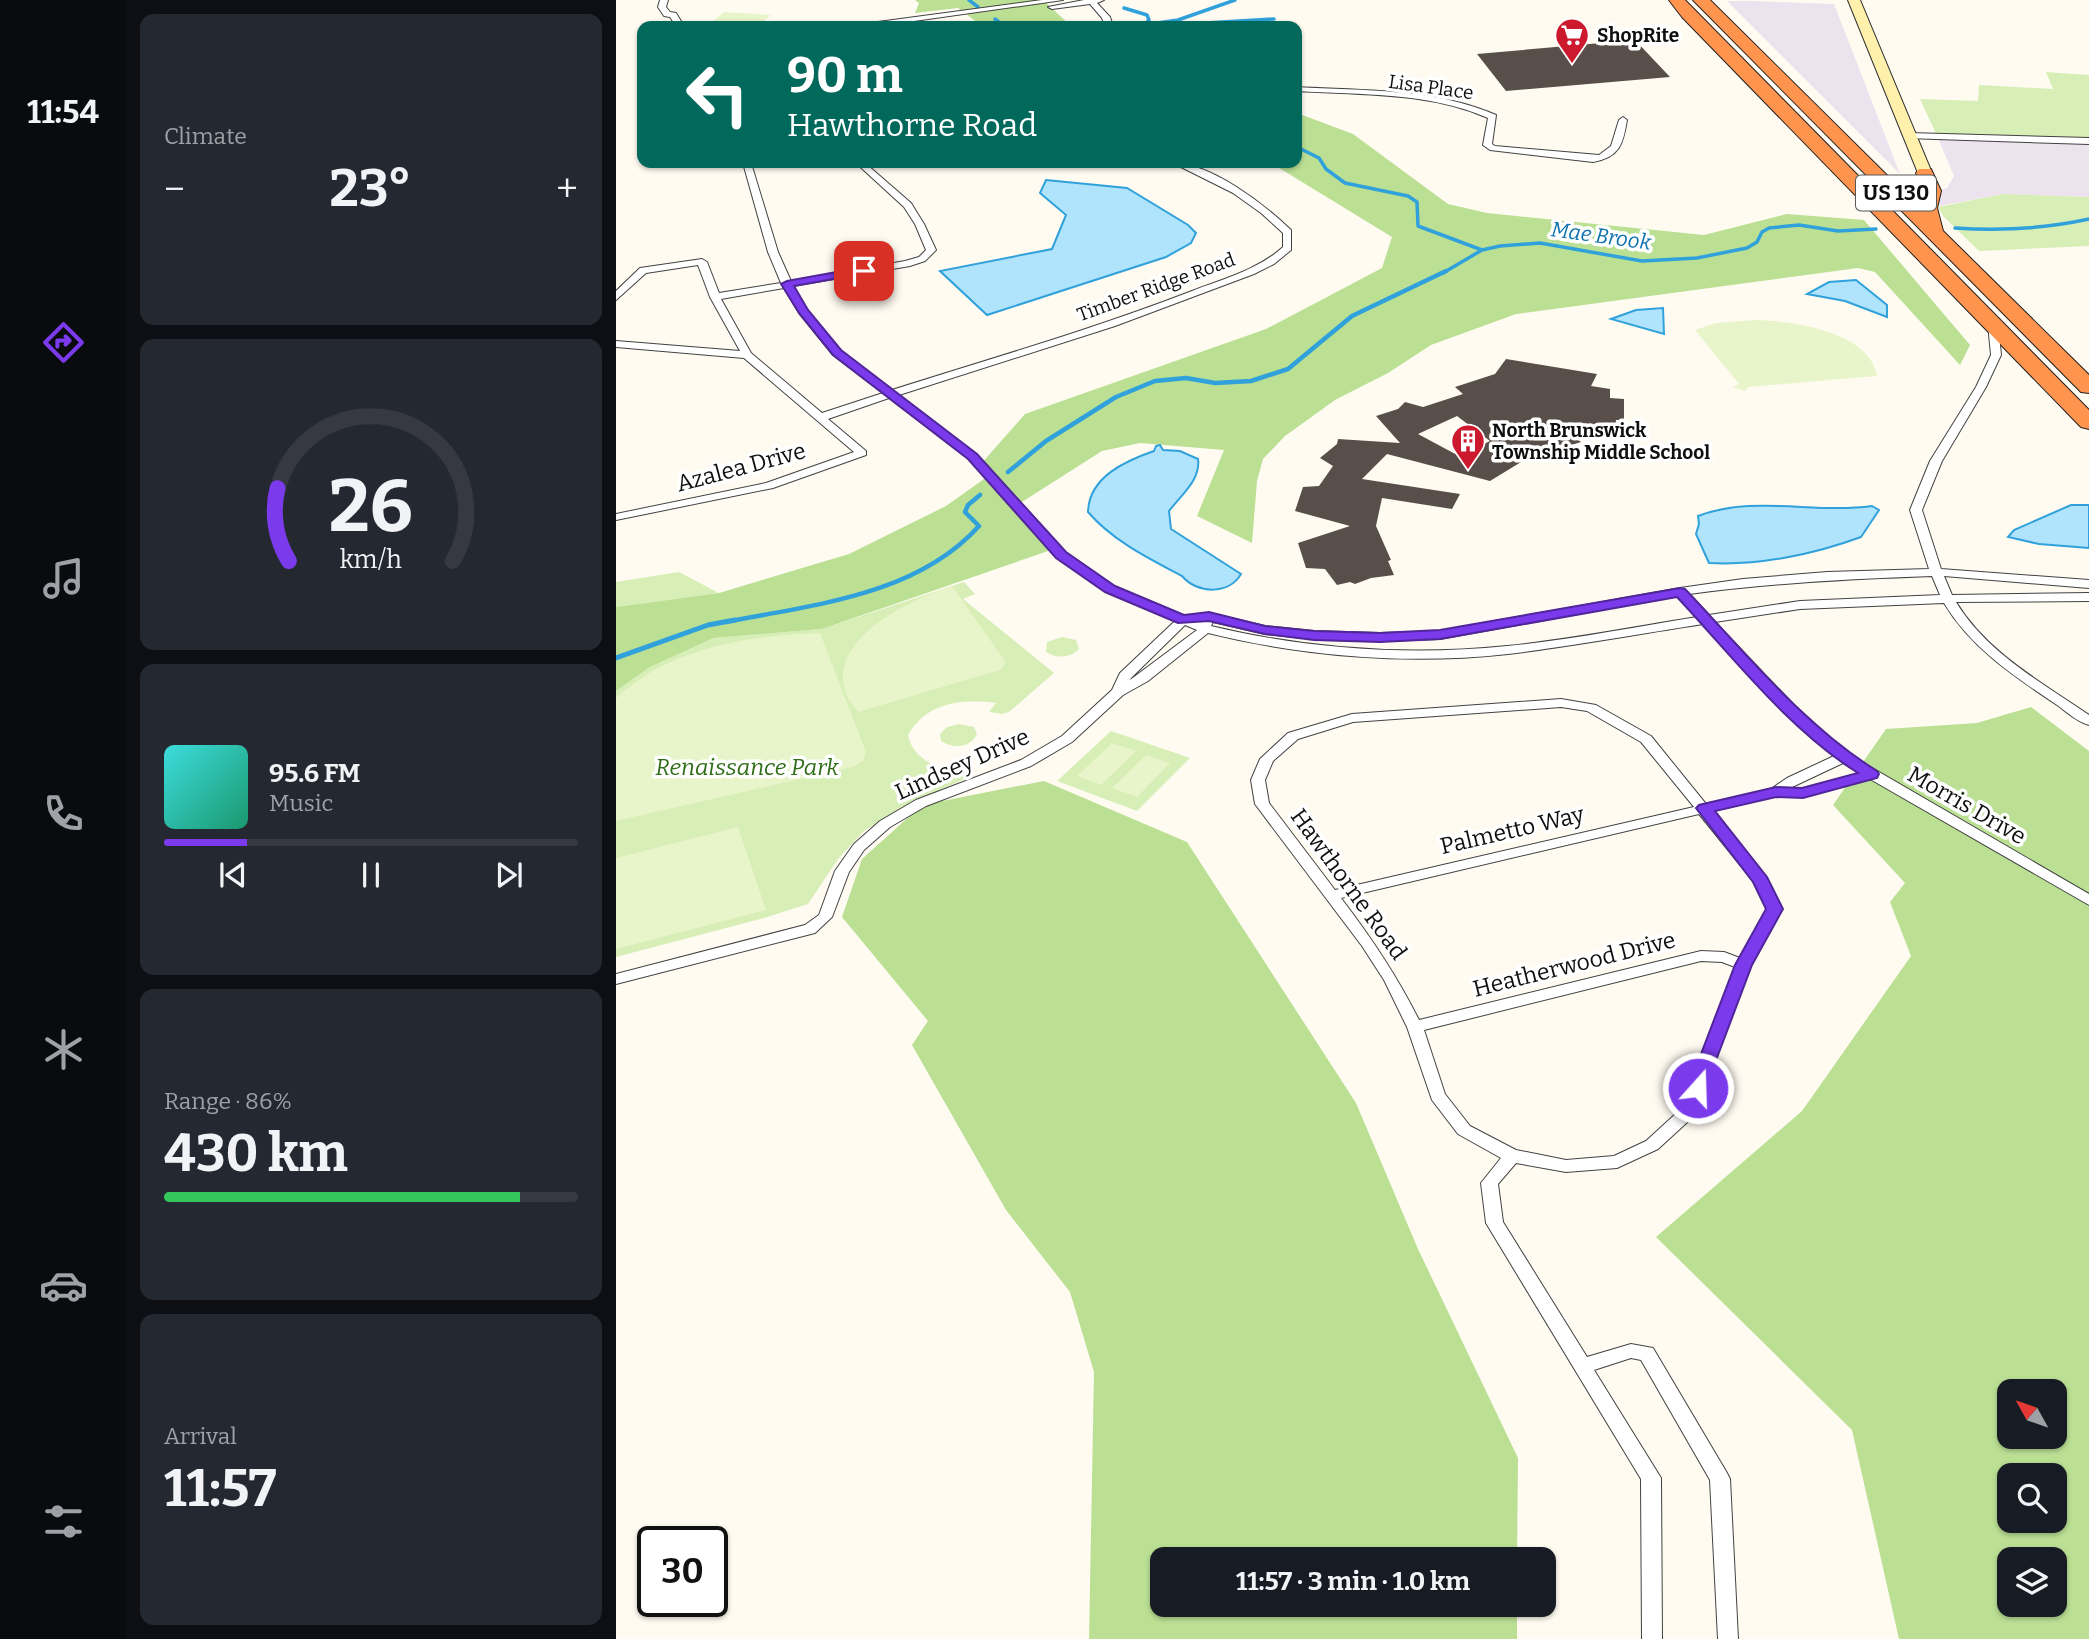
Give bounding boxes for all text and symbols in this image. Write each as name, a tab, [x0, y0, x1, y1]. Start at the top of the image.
supermarket icon: ShopRite	[1553, 16, 1591, 65]
place label: ShopRite	[1597, 24, 1679, 47]
text: 90 m	[787, 46, 903, 105]
icon: left	[672, 49, 763, 140]
street label: Lisa Place	[1387, 70, 1475, 104]
text: 11:54	[27, 93, 99, 131]
text: Hawthorne Road	[787, 106, 1037, 144]
text: Climate	[164, 122, 247, 150]
text: 23°	[330, 157, 412, 220]
text: −	[164, 166, 185, 212]
text: +	[556, 166, 578, 212]
road number: US 130	[1856, 176, 1936, 210]
water label: Mae Brook	[1549, 216, 1653, 256]
pin	[834, 241, 894, 301]
street label: Timber Ridge Road	[1074, 248, 1238, 326]
icon: arrive	[845, 252, 883, 290]
icon: directions	[39, 318, 88, 367]
place label: North Brunswick Township Middle School	[1492, 419, 1710, 464]
building icon: North Brunswick Township Middle School	[1449, 422, 1487, 471]
street label: Azalea Drive	[673, 436, 809, 498]
text: 26	[329, 463, 413, 550]
text: km/h	[340, 544, 402, 574]
icon: music	[39, 554, 88, 603]
street label: Lindsey Drive	[891, 722, 1033, 806]
park label: Renaissance Park	[655, 753, 839, 781]
text: 95.6 FM	[269, 758, 361, 789]
street label: Morris Drive	[1903, 760, 2031, 850]
icon: phone	[39, 789, 88, 838]
text: Music	[269, 789, 333, 817]
street label: Palmetto Way	[1437, 800, 1587, 860]
street label: Hawthorne Road	[1285, 803, 1413, 965]
icon: previous	[214, 856, 252, 894]
icon: pause	[352, 856, 390, 894]
icon: next	[490, 856, 528, 894]
street label: Heatherwood Drive	[1470, 925, 1678, 1003]
icon: climate	[39, 1025, 88, 1074]
position arrow	[1661, 1051, 1735, 1125]
text: Range · 86%	[164, 1087, 292, 1115]
text: 430 km	[164, 1122, 348, 1185]
icon: car	[39, 1261, 88, 1310]
north arrow	[1997, 1379, 2067, 1449]
map controls	[1997, 1379, 2067, 1617]
text: Arrival	[164, 1422, 237, 1450]
text: 11:57	[164, 1457, 276, 1520]
button: search	[1997, 1463, 2067, 1533]
icon: filters	[39, 1497, 88, 1546]
speed limit sign: 30	[637, 1526, 728, 1617]
button: layers	[1997, 1547, 2067, 1617]
text: 11:57 · 3 min · 1.0 km	[1236, 1566, 1470, 1597]

